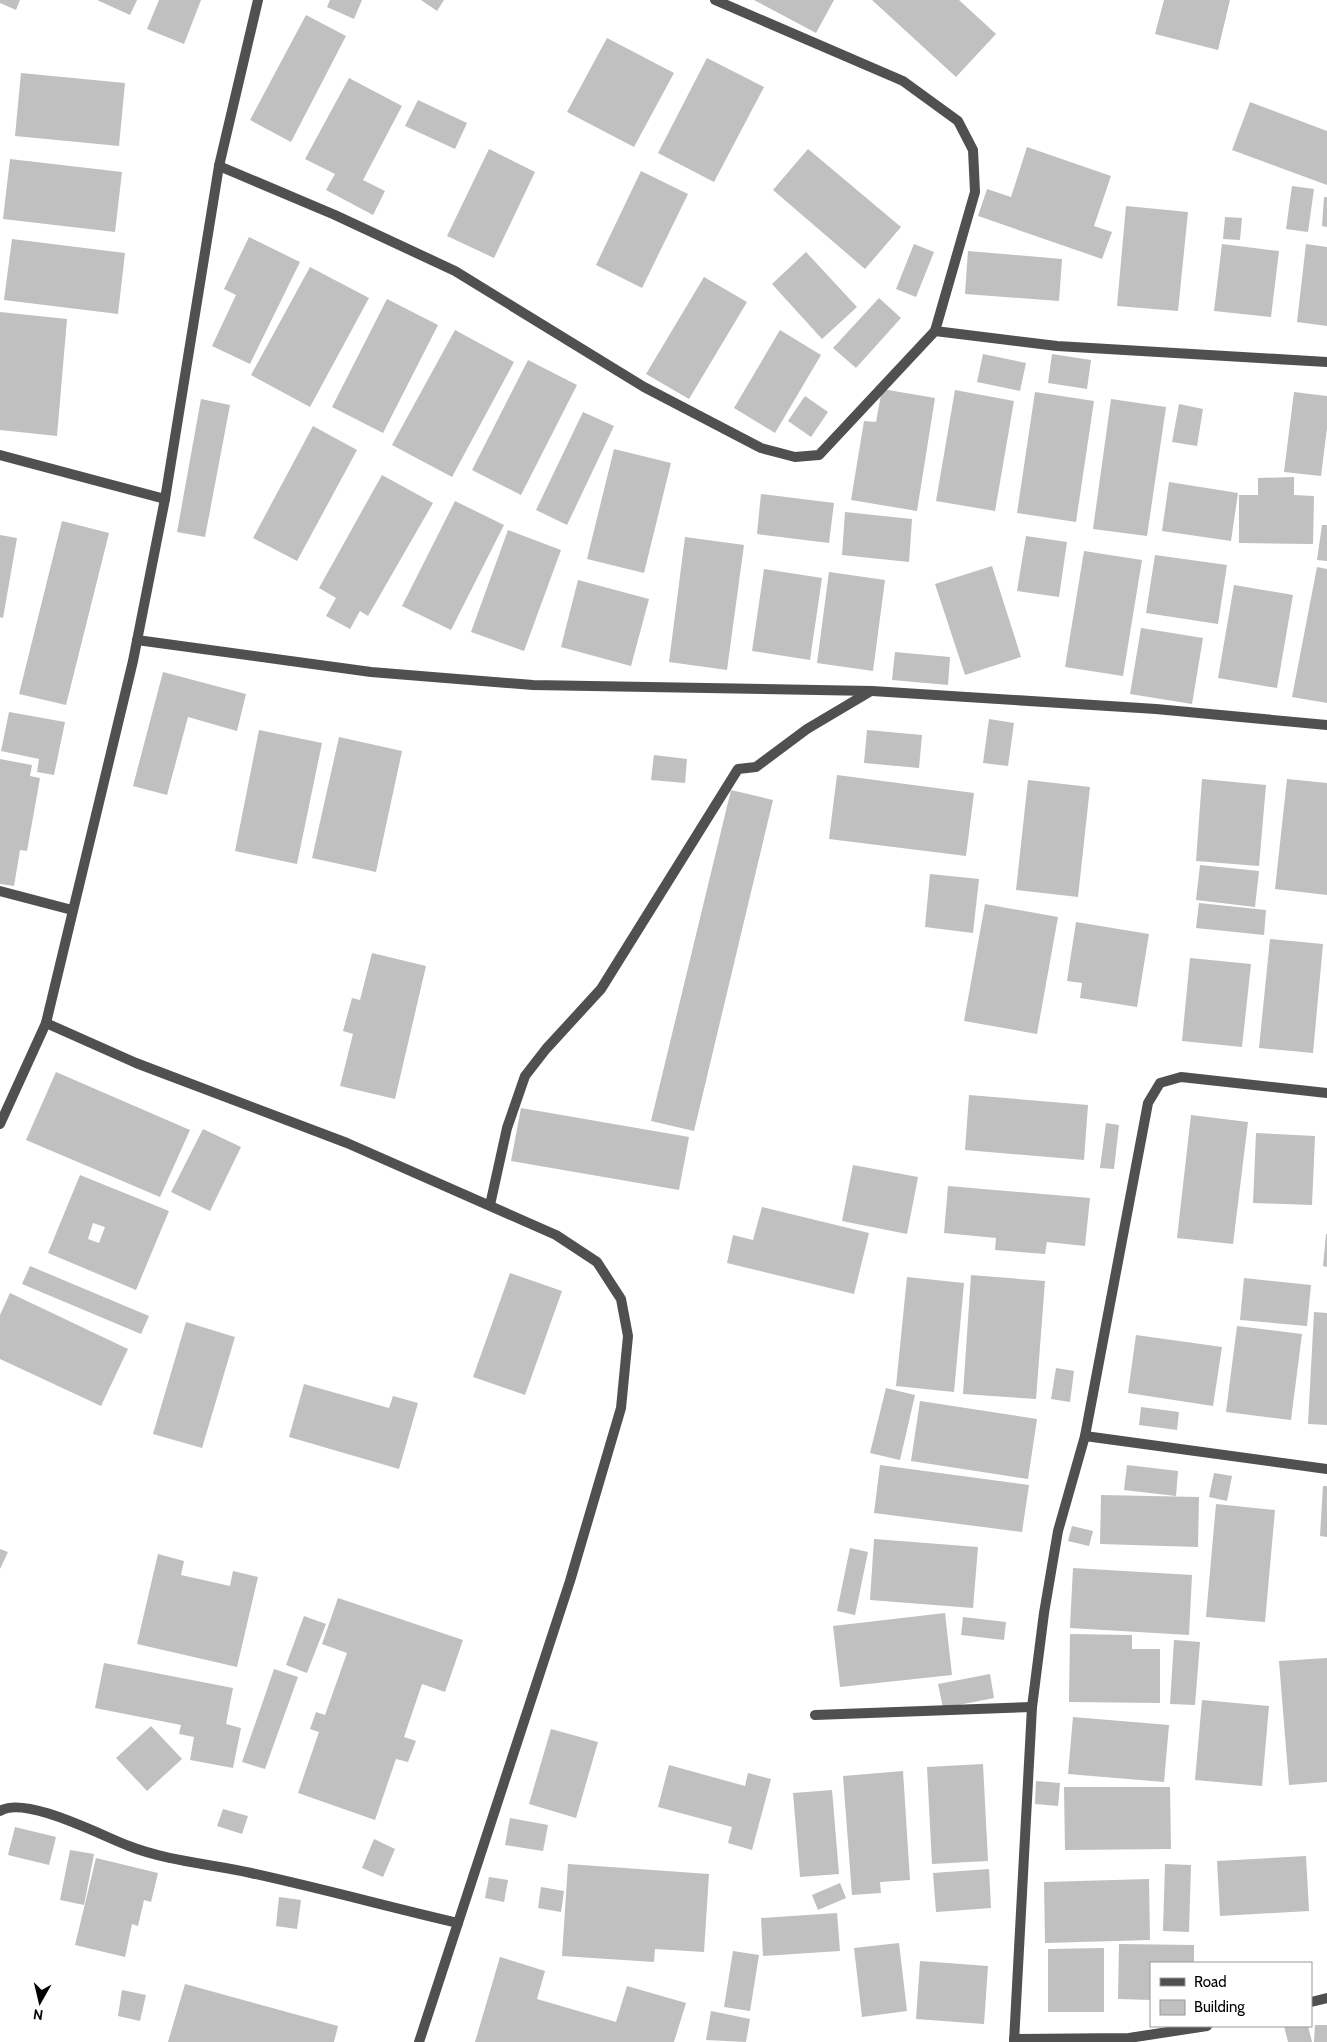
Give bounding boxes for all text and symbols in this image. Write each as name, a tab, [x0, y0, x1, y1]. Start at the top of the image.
legend	[1150, 1962, 1312, 2027]
text: Road	[1194, 1973, 1227, 1991]
north arrow	[15, 1977, 65, 2027]
text: Building	[1194, 1998, 1245, 2016]
text: N	[32, 2005, 44, 2024]

